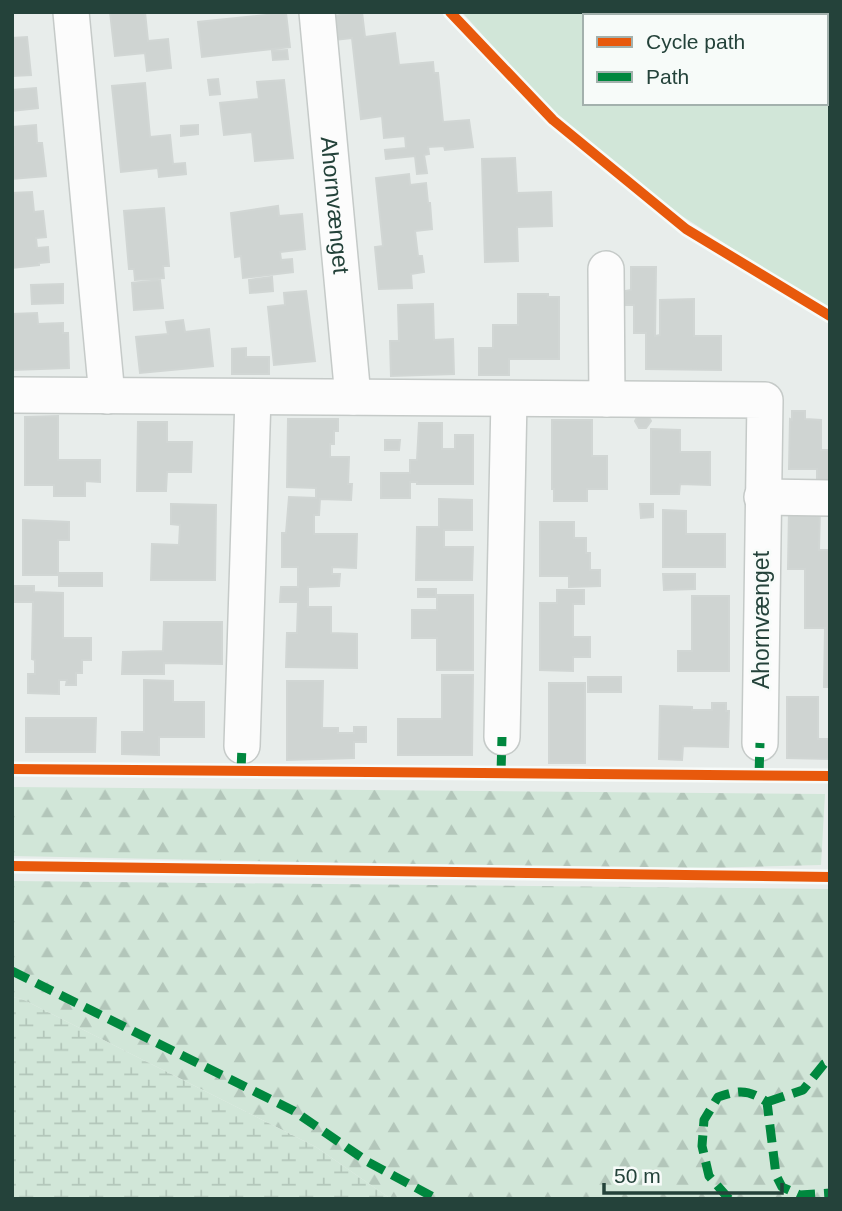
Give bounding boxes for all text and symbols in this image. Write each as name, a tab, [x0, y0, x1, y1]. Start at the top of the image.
legend	[583, 14, 828, 105]
text: Cycle path	[646, 30, 745, 53]
text: Path	[646, 65, 689, 88]
street label: Ahornvænget	[316, 135, 354, 276]
street label: Ahornvænget	[748, 550, 774, 689]
scale bar	[604, 1152, 782, 1196]
text: 50 m	[614, 1164, 661, 1187]

